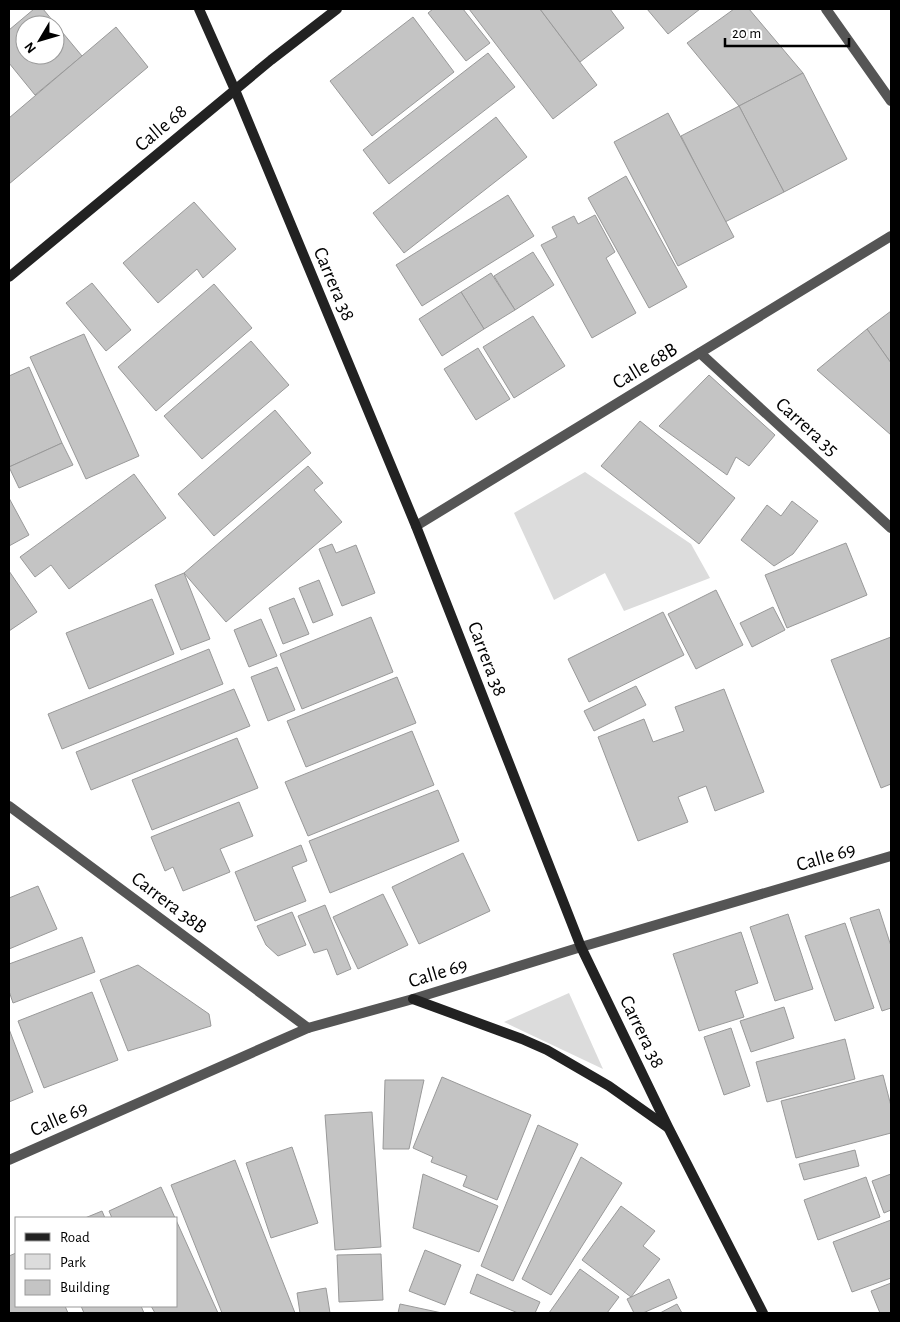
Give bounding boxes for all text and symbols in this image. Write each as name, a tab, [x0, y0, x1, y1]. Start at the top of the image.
north arrow	[15, 15, 65, 65]
scale bar	[725, 15, 849, 47]
text: 20 m	[732, 26, 761, 41]
text: N	[22, 39, 39, 56]
street label: Calle 68	[131, 101, 191, 155]
street label: Carrera 38	[310, 244, 358, 324]
street label: Calle 68B	[609, 339, 681, 393]
street label: Carrera 35	[772, 394, 842, 460]
street label: Carrera 38	[464, 619, 510, 699]
street label: Calle 69	[794, 839, 858, 875]
street label: Carrera 38B	[128, 868, 210, 938]
street label: Calle 69	[406, 955, 470, 991]
street label: Carrera 38	[616, 993, 668, 1071]
street label: Calle 69	[27, 1097, 91, 1141]
legend	[15, 1217, 178, 1307]
text: Road	[60, 1230, 90, 1245]
text: Park	[60, 1255, 86, 1270]
text: Building	[60, 1280, 110, 1295]

